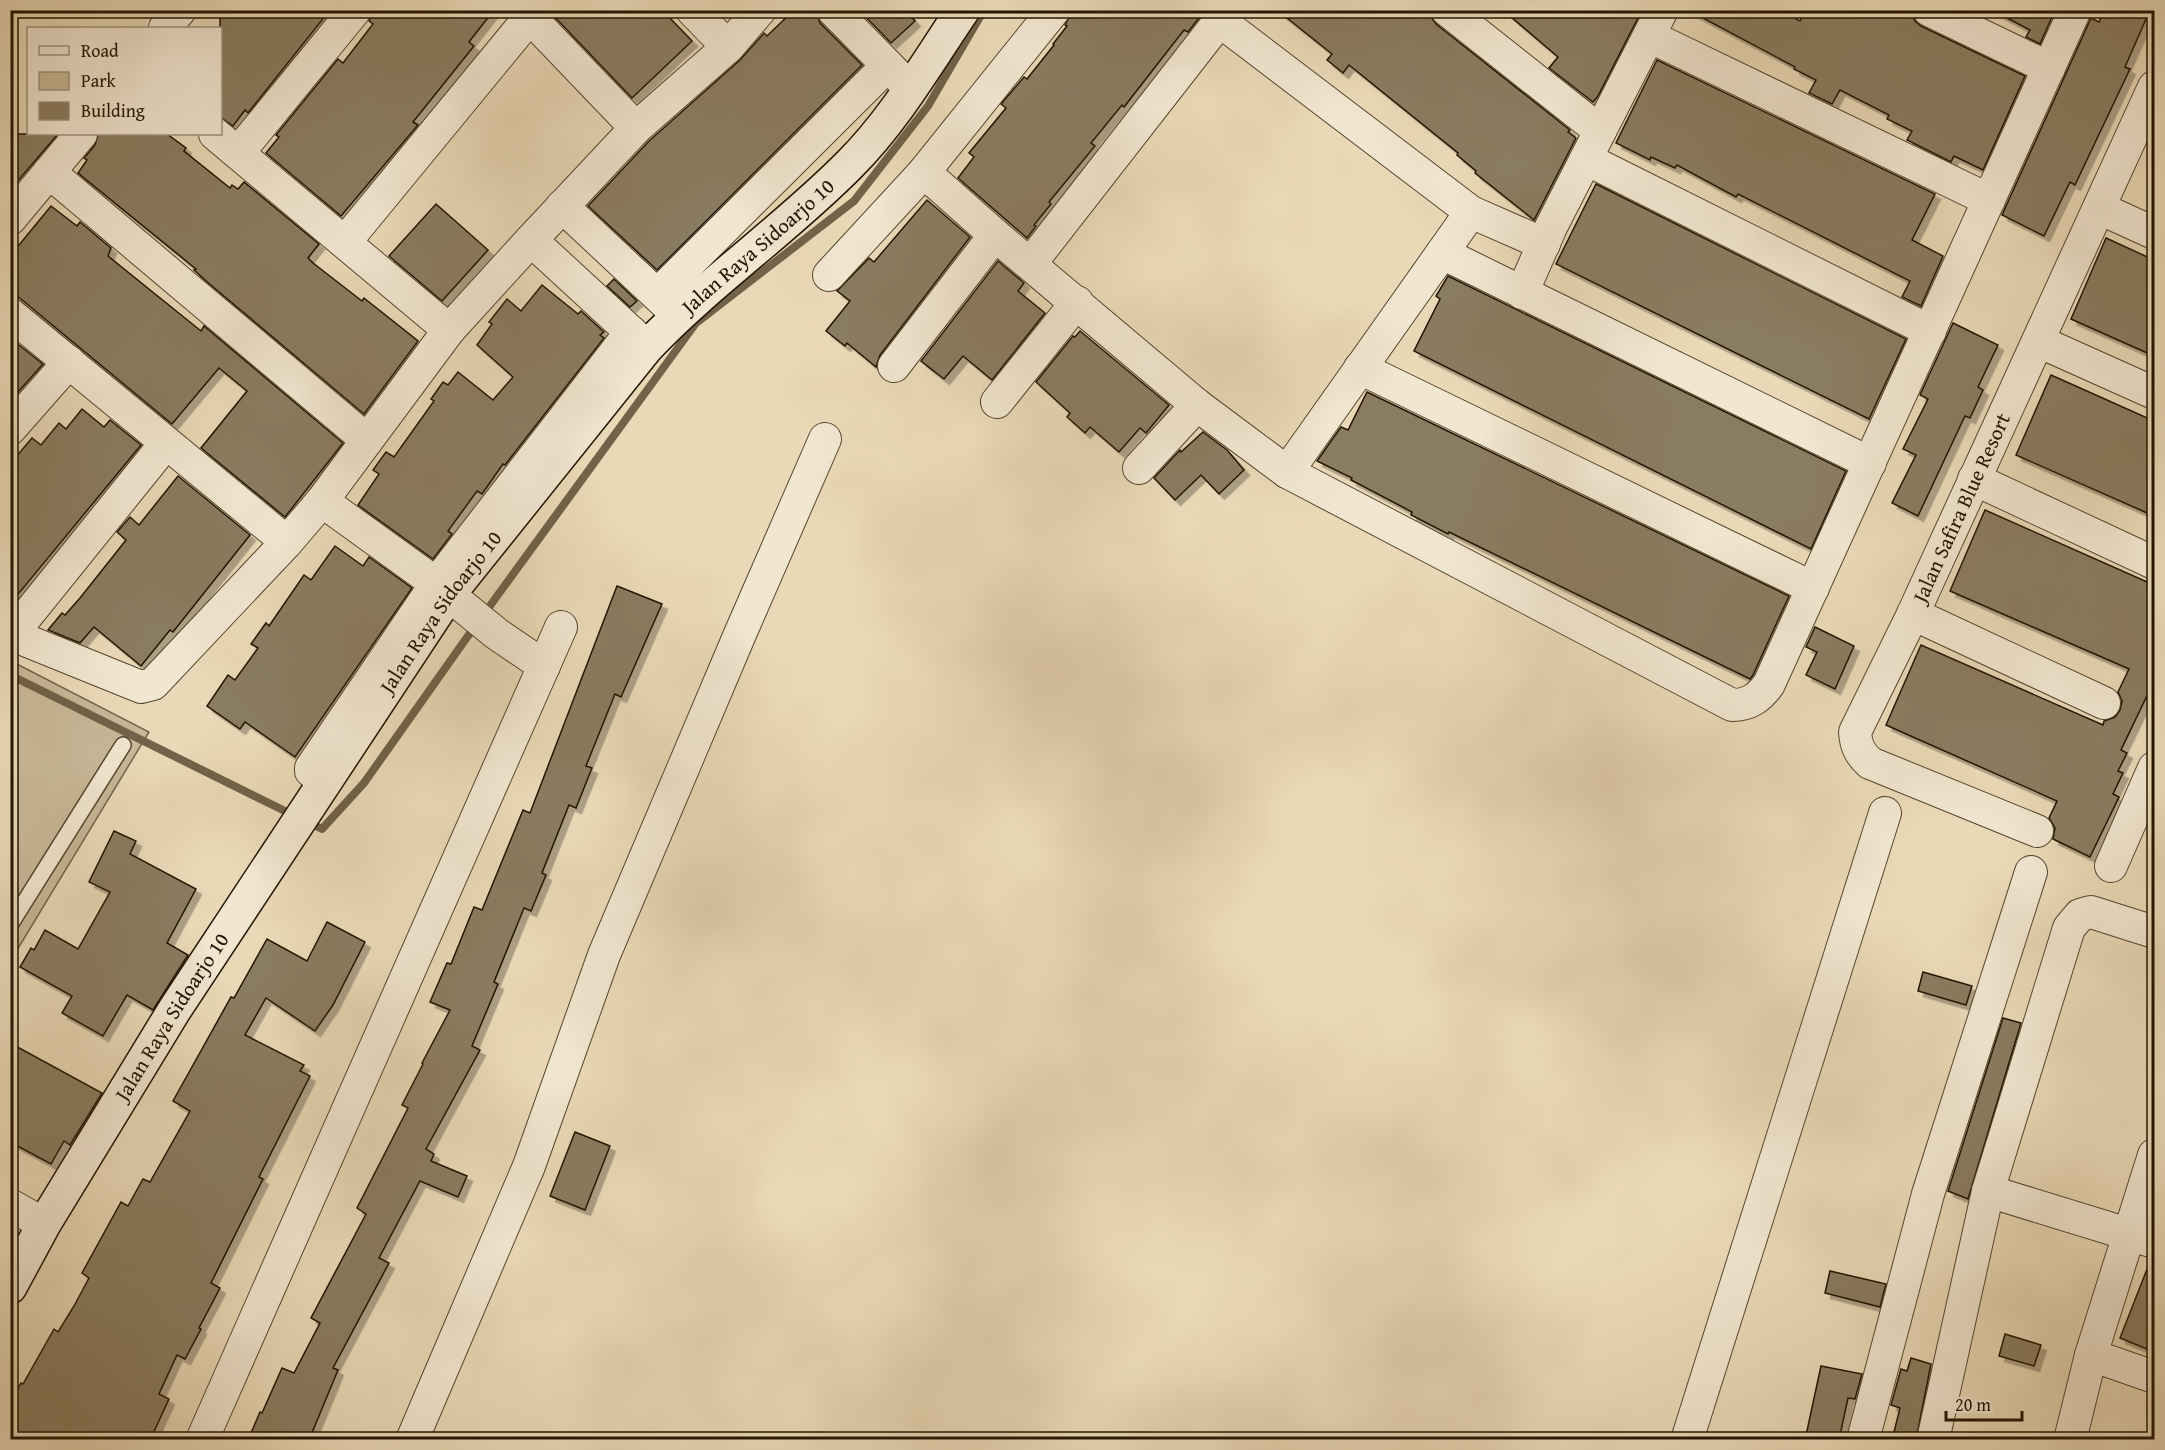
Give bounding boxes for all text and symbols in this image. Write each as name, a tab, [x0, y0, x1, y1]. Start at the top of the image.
legend	[27, 27, 222, 135]
text: Road	[81, 37, 119, 64]
text: Park	[81, 67, 117, 94]
text: Building	[81, 97, 145, 124]
street label: Jalan Raya Sidoarjo 10	[672, 171, 841, 323]
street label: Jalan Safira Blue Resort	[1903, 407, 2018, 610]
street label: Jalan Raya Sidoarjo 10	[370, 524, 509, 702]
street label: Jalan Raya Sidoarjo 10	[105, 926, 236, 1109]
scale bar	[1946, 1384, 2022, 1422]
text: 20 m	[1955, 1391, 1991, 1418]

